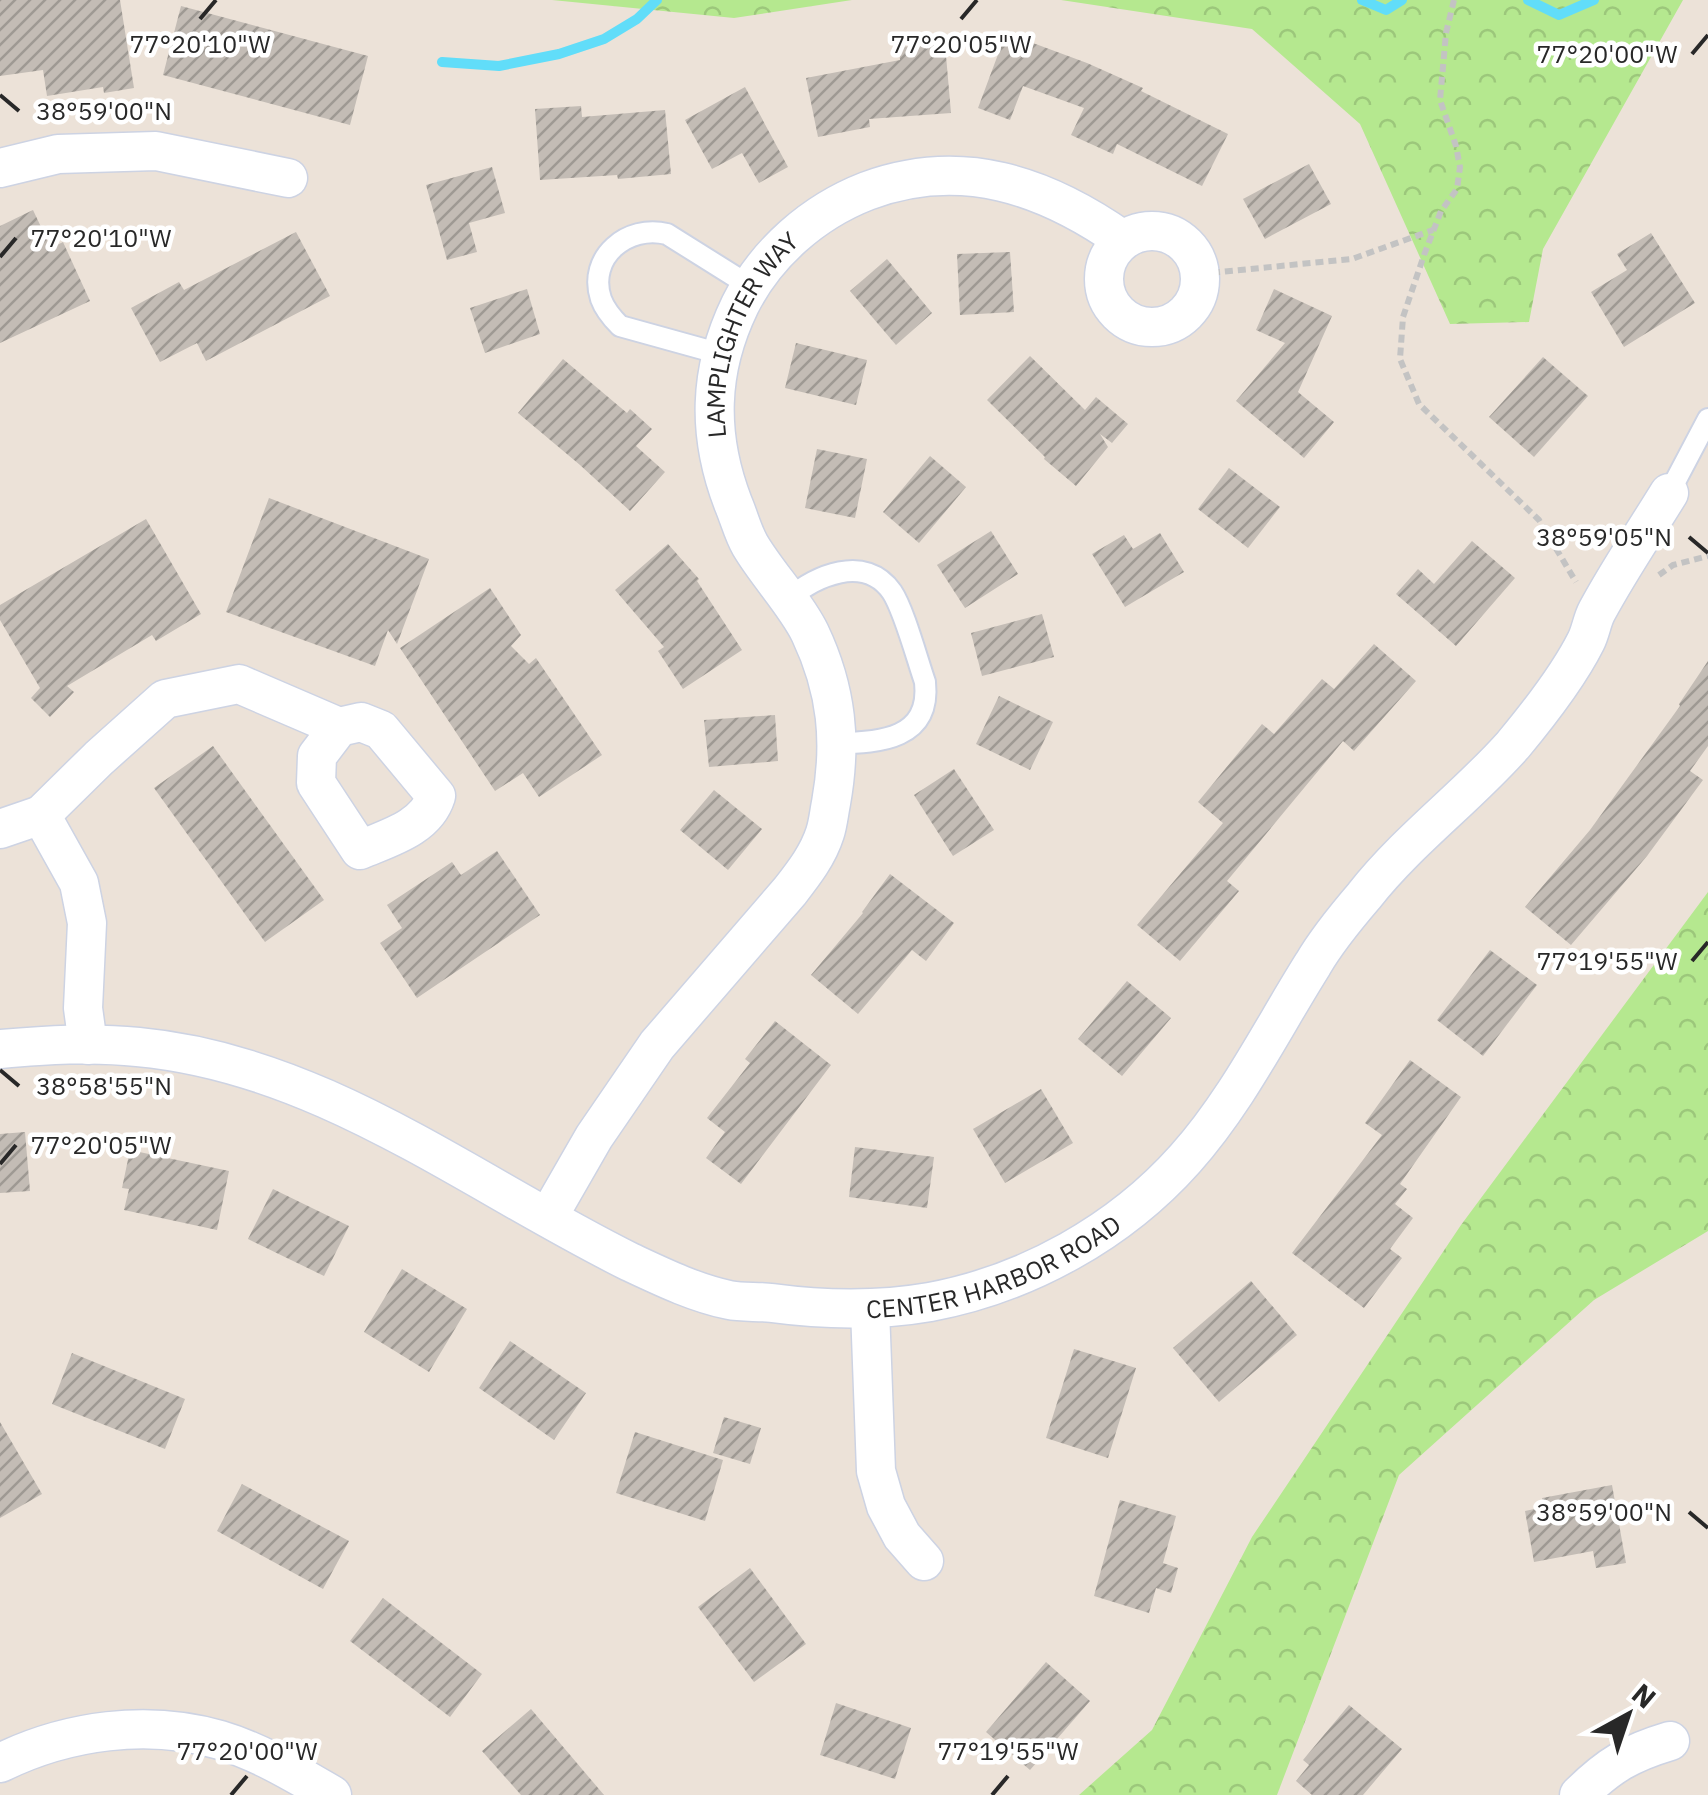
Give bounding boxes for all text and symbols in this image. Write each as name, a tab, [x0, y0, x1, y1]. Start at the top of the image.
text: 77°20'10"W	[130, 27, 270, 60]
text: 77°20'05"W	[891, 27, 1031, 60]
text: 77°20'00"W	[1537, 37, 1677, 70]
text: 38°59'00"N	[36, 94, 172, 127]
text: 77°20'10"W	[31, 221, 171, 254]
street label: LAMPLIGHTER WAY	[698, 224, 805, 439]
text: 38°59'05"N	[1536, 520, 1672, 553]
text: 77°19'55"W	[1537, 944, 1677, 977]
text: 38°58'55"N	[36, 1069, 172, 1102]
text: 77°20'05"W	[31, 1128, 171, 1161]
street label: CENTER HARBOR ROAD	[865, 1207, 1127, 1325]
text: 38°59'00"N	[1536, 1495, 1672, 1528]
north arrow	[1578, 1665, 1678, 1765]
text: N	[1625, 1675, 1664, 1716]
text: 77°20'00"W	[177, 1734, 317, 1767]
text: 77°19'55"W	[938, 1734, 1078, 1767]

